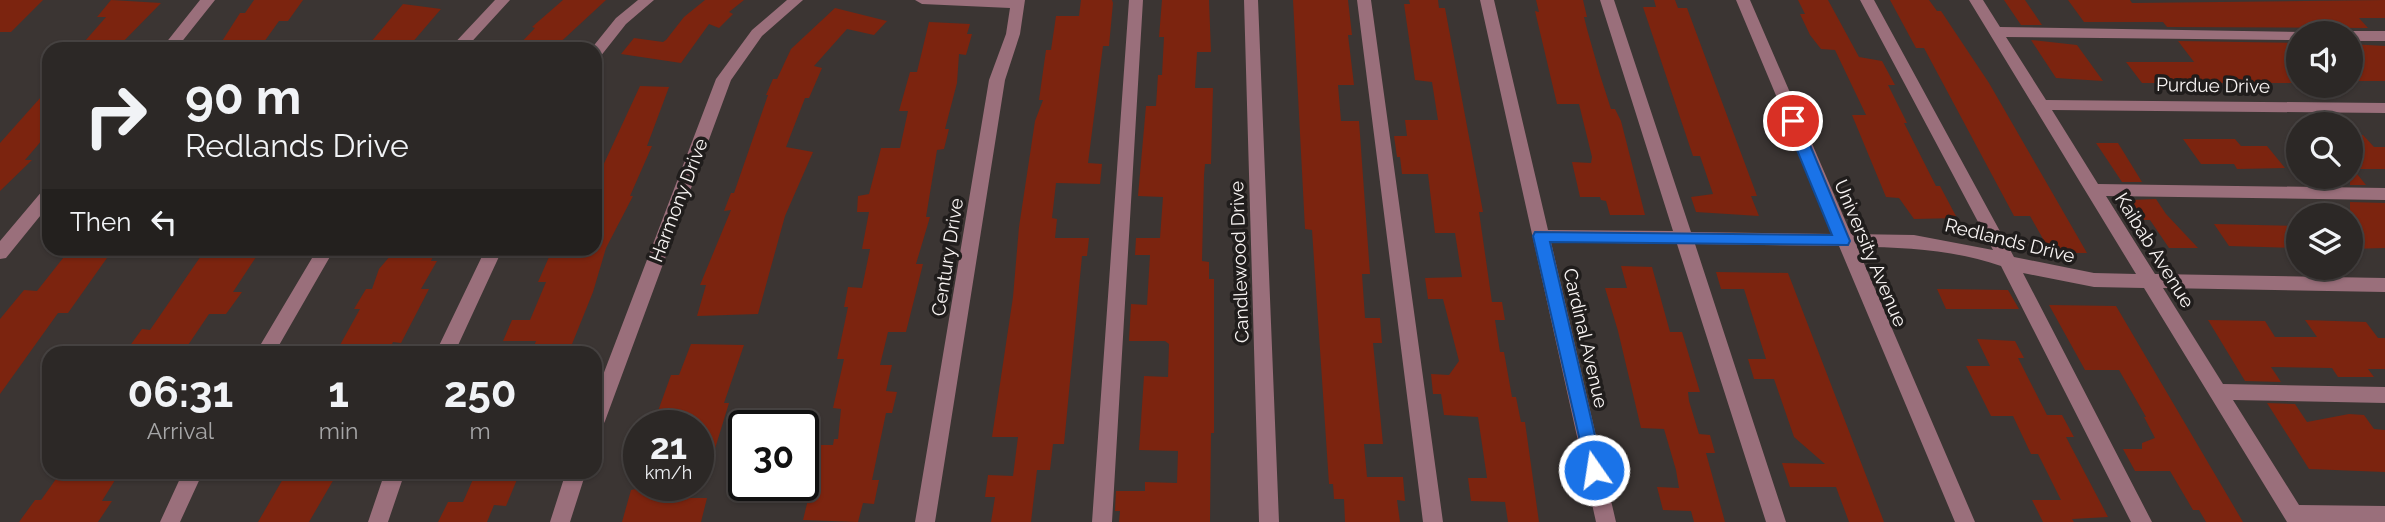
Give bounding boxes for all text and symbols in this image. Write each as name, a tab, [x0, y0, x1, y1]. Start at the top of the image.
map controls	[2286, 21, 2363, 280]
button: sound	[2286, 21, 2363, 98]
text: 90 m	[185, 68, 301, 125]
icon: right	[70, 70, 161, 161]
street label: Purdue Drive	[2156, 73, 2270, 97]
pin	[1763, 91, 1823, 151]
icon: arrive	[1774, 102, 1812, 140]
button: search	[2286, 112, 2363, 189]
text: Redlands Drive	[185, 127, 409, 164]
street label: Harmony Drive	[644, 135, 712, 265]
street label: University Avenue	[1830, 176, 1912, 330]
street label: Candlewood Drive	[1225, 181, 1253, 343]
street label: Kaibab Avenue	[2111, 188, 2199, 312]
street label: Century Drive	[927, 196, 967, 318]
icon: left	[145, 203, 183, 241]
button: layers	[2286, 203, 2363, 280]
text: Then	[70, 207, 131, 237]
street label: Redlands Drive	[1943, 213, 2077, 267]
street label: Cardinal Avenue	[1559, 266, 1613, 410]
text: 06:31	[127, 368, 233, 417]
text: 1	[328, 368, 349, 417]
text: 250	[444, 368, 517, 417]
speed limit sign: 30	[728, 410, 819, 501]
text: Arrival	[147, 417, 214, 444]
text: min	[319, 417, 358, 444]
text: m	[470, 417, 491, 444]
text: 21	[650, 426, 687, 467]
position arrow	[1557, 433, 1631, 507]
text: km/h	[645, 462, 692, 483]

